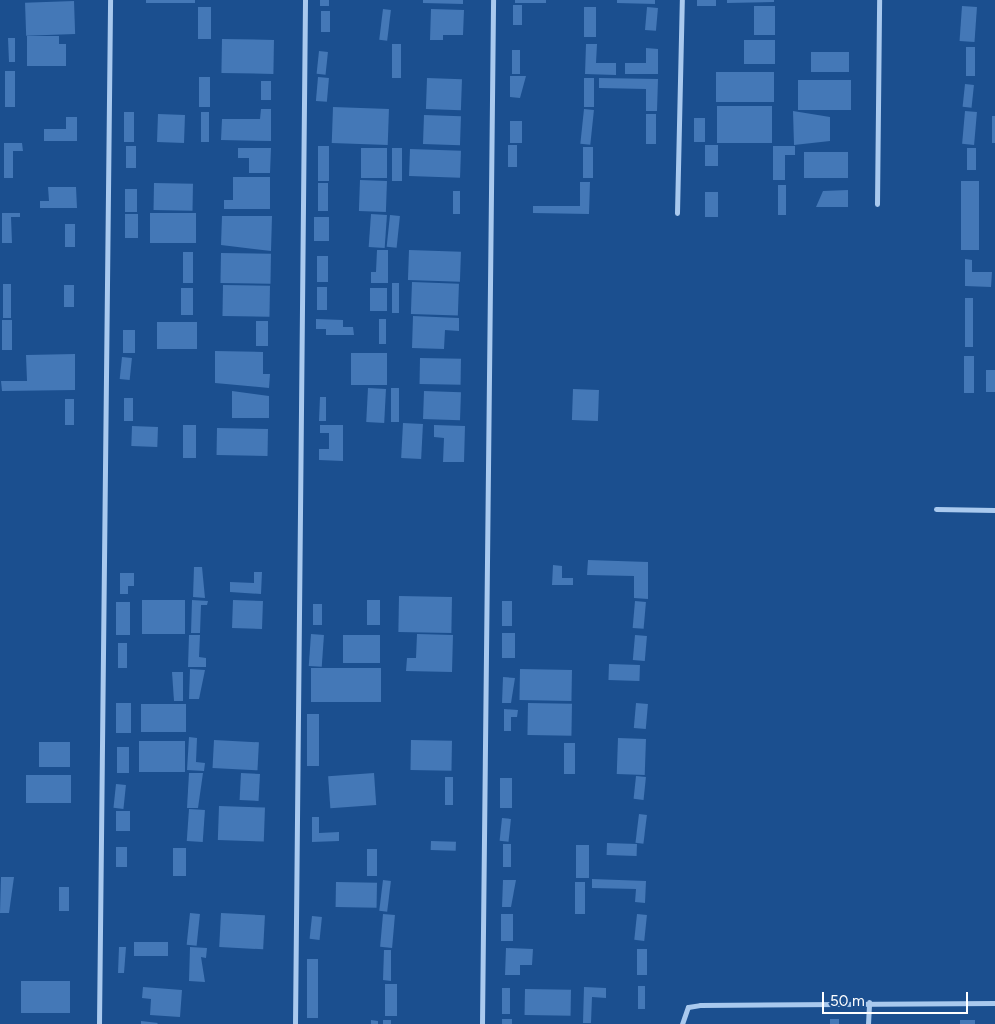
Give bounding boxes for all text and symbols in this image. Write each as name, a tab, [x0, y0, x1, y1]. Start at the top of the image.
scale bar	[825, 982, 971, 1014]
text: 50 m	[830, 992, 865, 1010]

